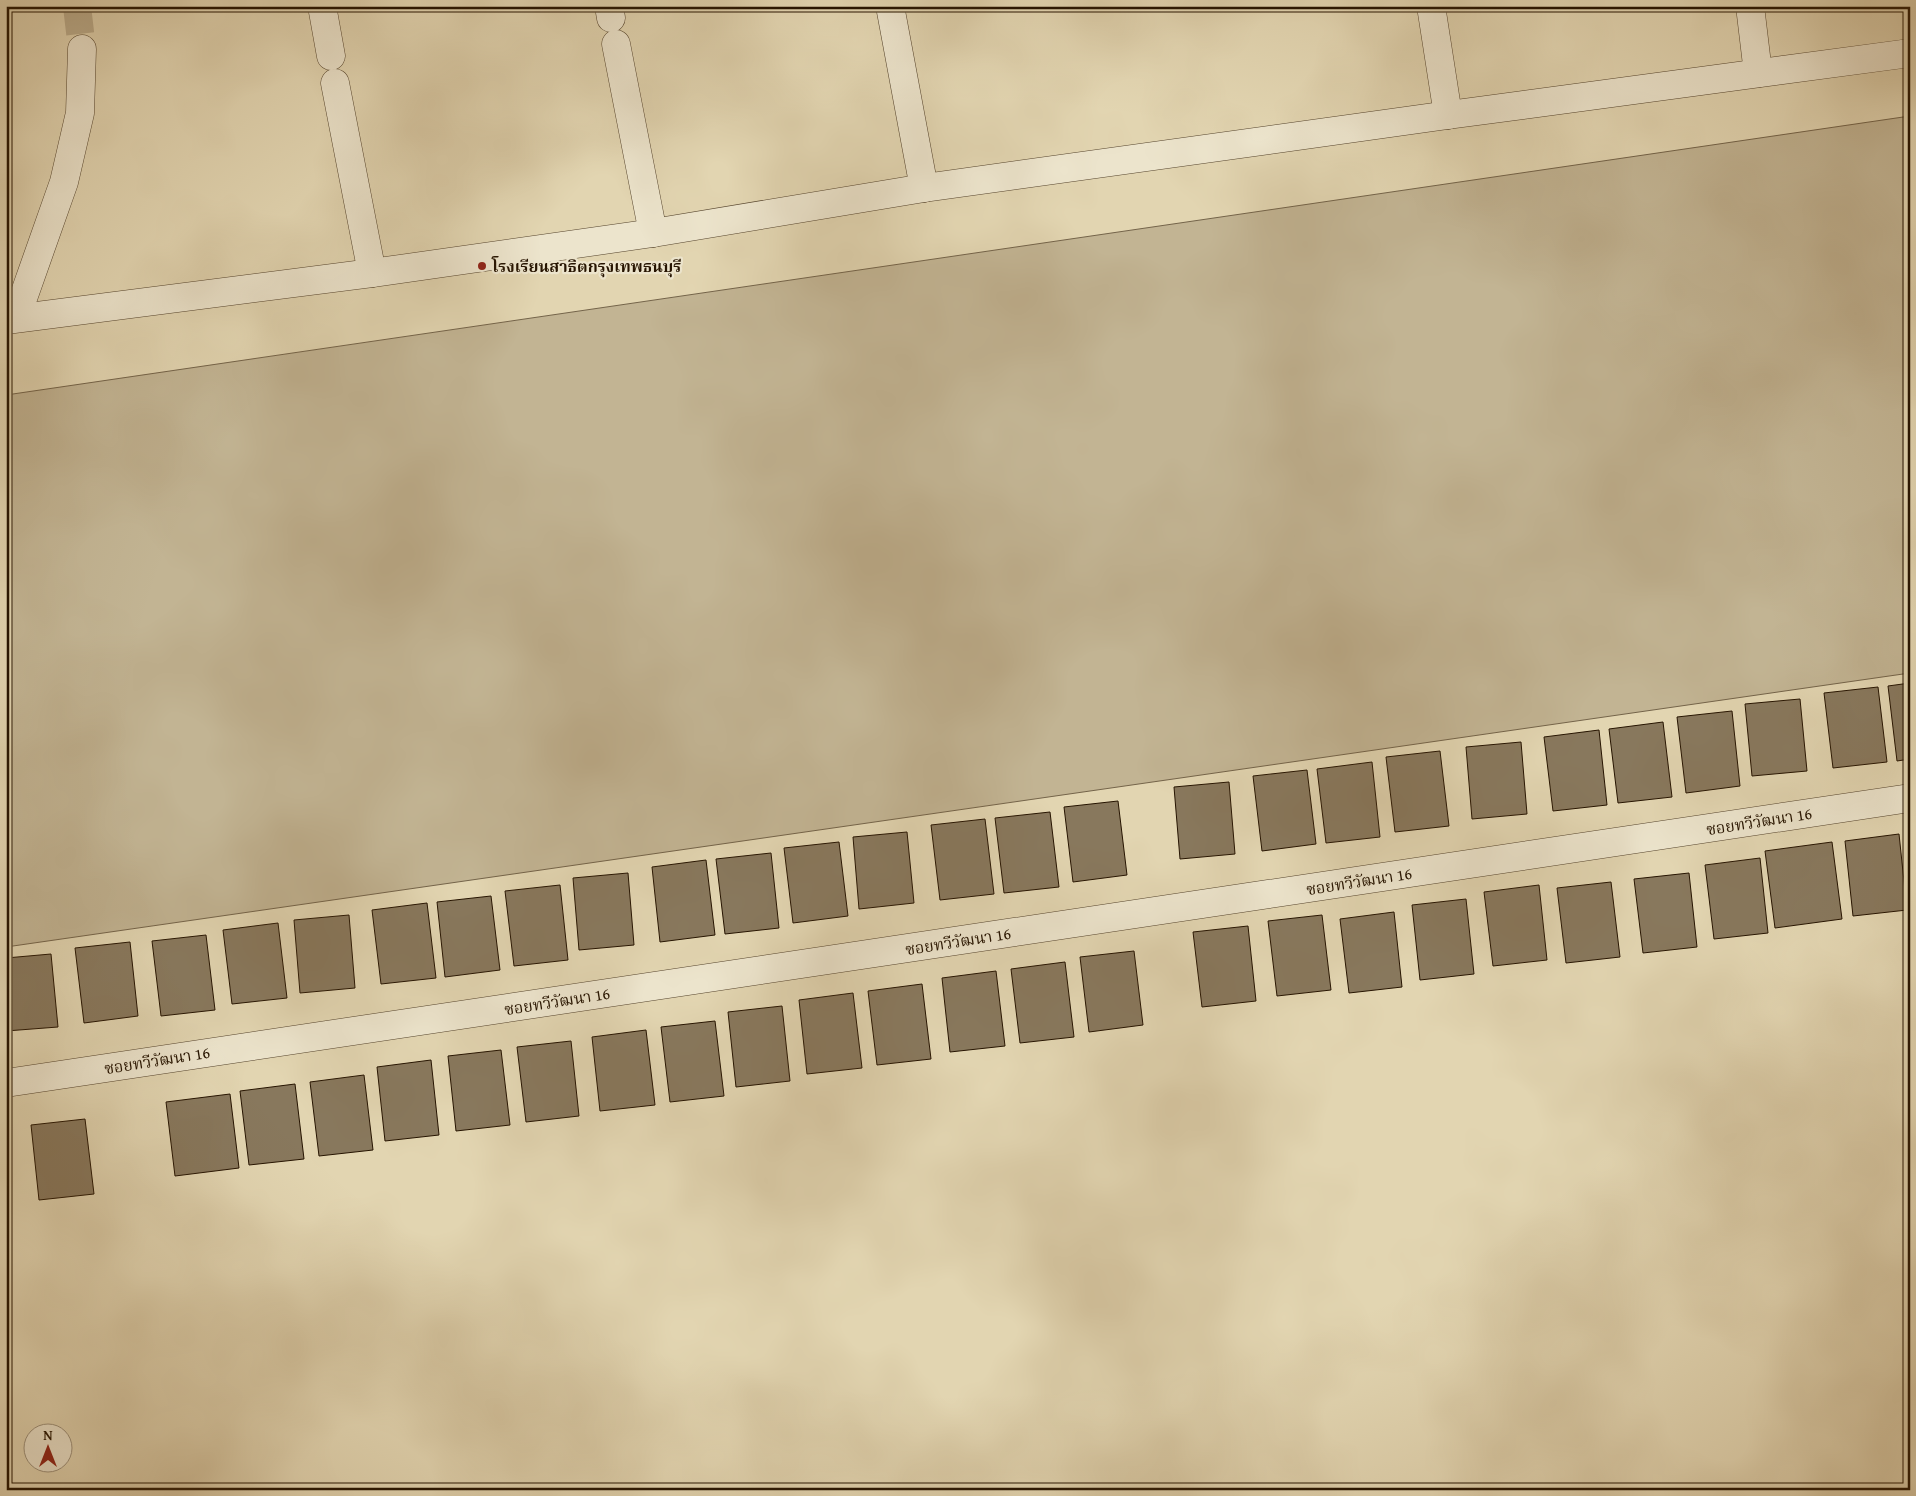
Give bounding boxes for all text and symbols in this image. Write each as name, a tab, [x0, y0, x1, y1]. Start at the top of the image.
place label: โรงเรียนสาธิตกรุงเทพธนบุรี	[491, 254, 681, 278]
marker: โรงเรียนสาธิตกรุงเทพธนบุรี	[476, 260, 488, 272]
street label: ซอยทวีวัฒนา 16	[1704, 801, 1814, 841]
street label: ซอยทวีวัฒนา 16	[1304, 861, 1414, 901]
street label: ซอยทวีวัฒนา 16	[903, 921, 1013, 961]
street label: ซอยทวีวัฒนา 16	[502, 981, 612, 1021]
street label: ซอยทวีวัฒนา 16	[102, 1040, 212, 1080]
north arrow	[22, 1424, 72, 1474]
text: N	[43, 1425, 53, 1445]

